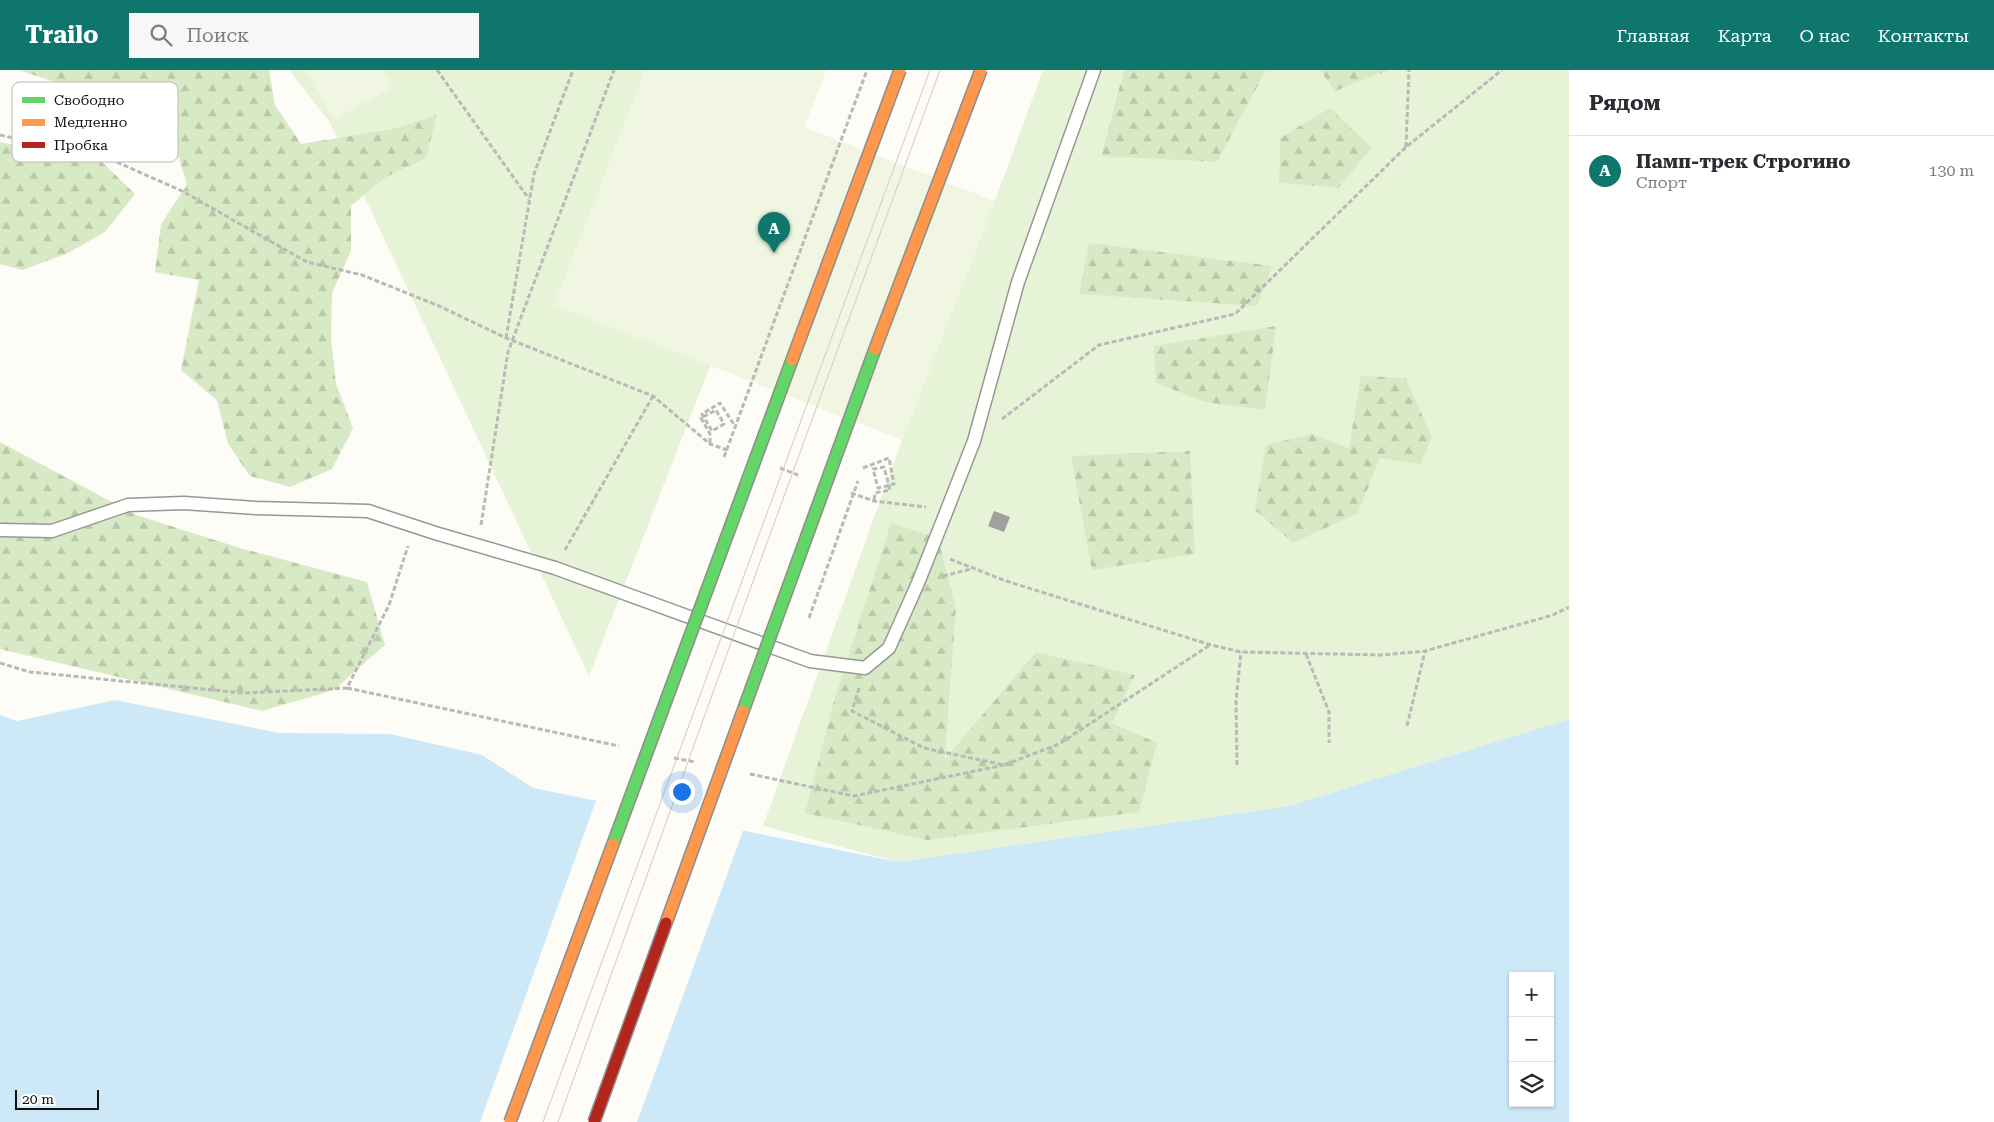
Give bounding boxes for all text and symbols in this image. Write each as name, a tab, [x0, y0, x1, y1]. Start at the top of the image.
search box	[129, 13, 479, 58]
text: Trailo	[25, 21, 99, 49]
icon: search	[147, 21, 175, 49]
text: Поиск	[187, 24, 249, 47]
text: Главная	[1617, 25, 1690, 46]
text: Карта	[1718, 25, 1772, 46]
text: О нас	[1800, 25, 1850, 46]
text: Контакты	[1878, 25, 1969, 46]
legend	[12, 82, 178, 162]
text: Рядом	[1589, 91, 1661, 115]
text: Свободно	[54, 92, 124, 108]
text: Медленно	[54, 114, 127, 130]
text: Пробка	[54, 137, 108, 153]
text: Памп-трек Строгино	[1636, 150, 1851, 173]
text: A	[1599, 161, 1611, 180]
text: 130 m	[1928, 161, 1974, 180]
text: Спорт	[1636, 173, 1687, 192]
pin: A	[758, 212, 790, 253]
your location	[669, 779, 695, 805]
map controls	[1509, 972, 1554, 1107]
button: +	[1509, 972, 1554, 1017]
button: −	[1509, 1017, 1554, 1062]
button: layers	[1509, 1062, 1554, 1107]
scale bar	[15, 1087, 99, 1110]
text: 20 m	[22, 1091, 54, 1107]

